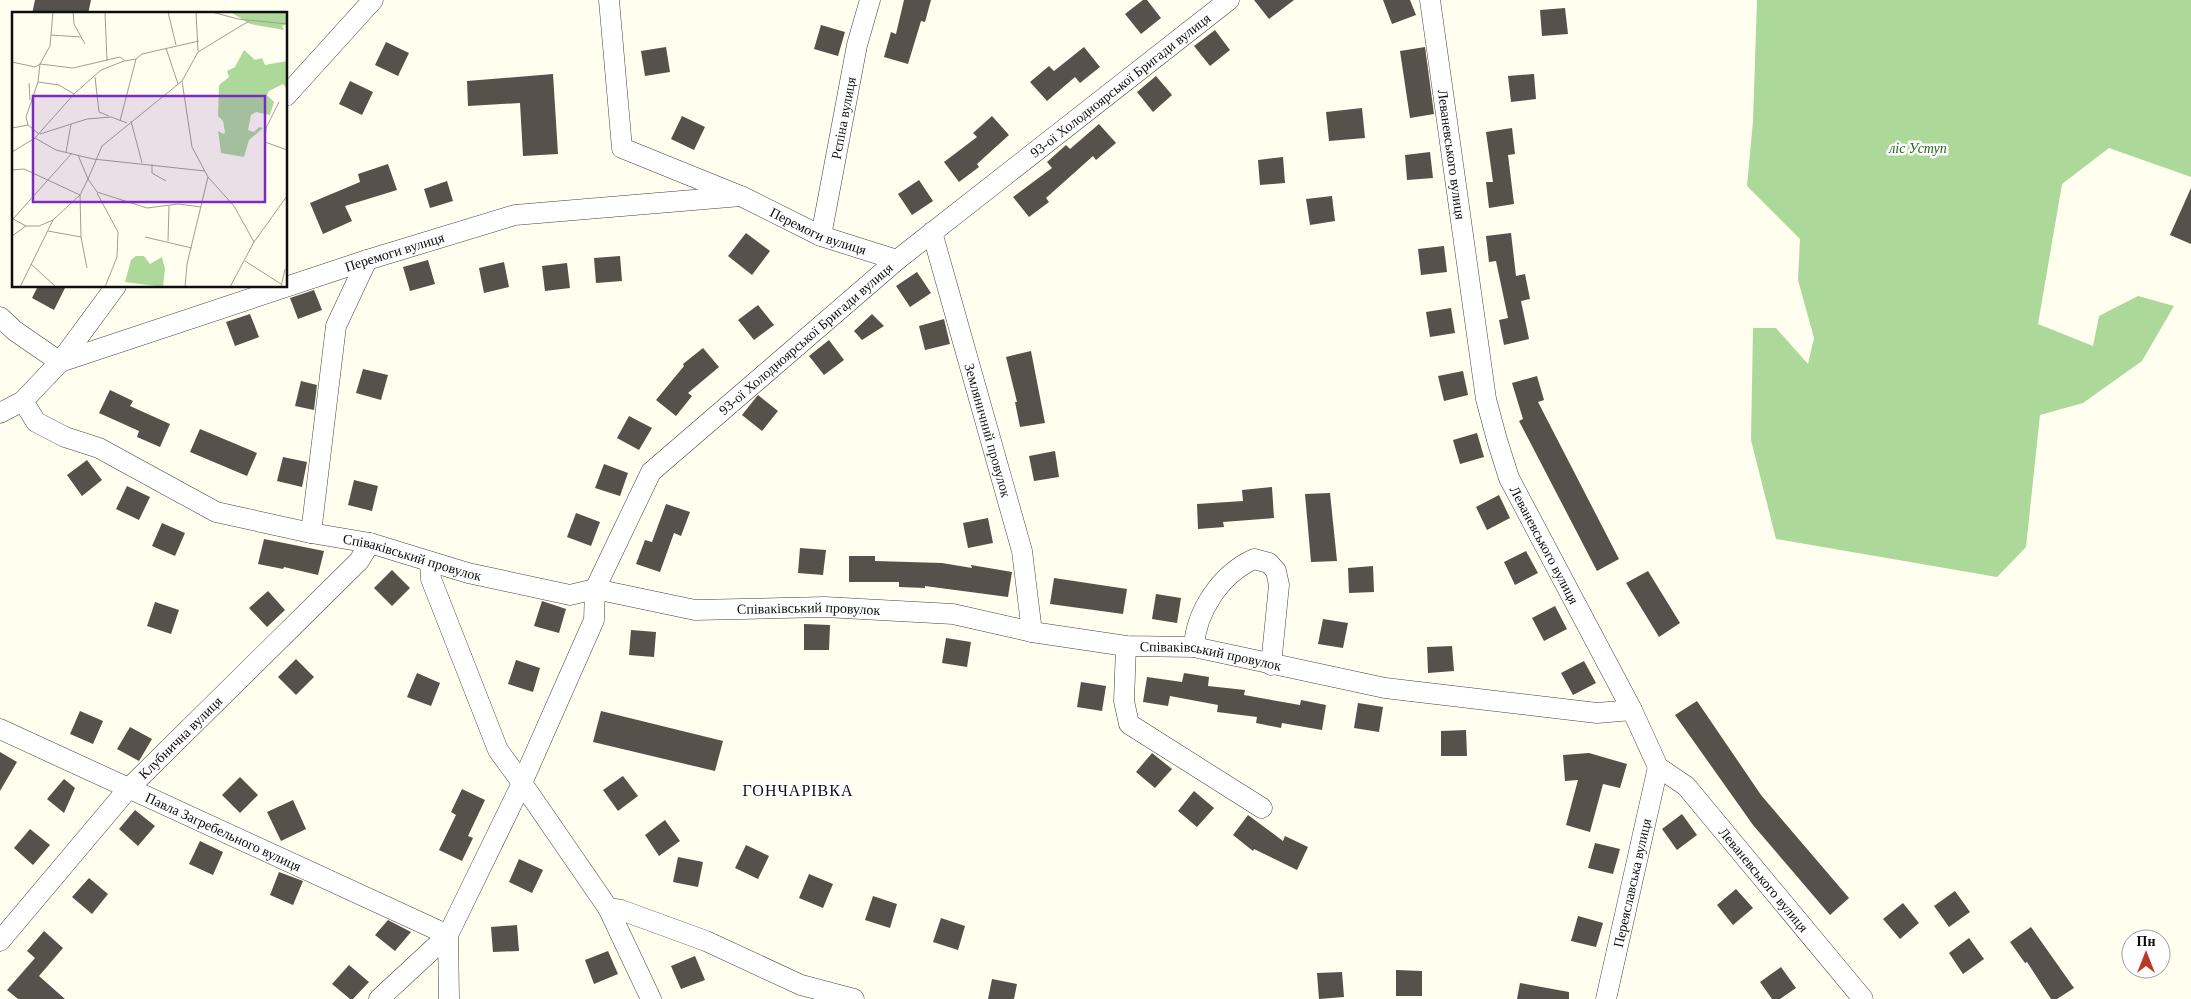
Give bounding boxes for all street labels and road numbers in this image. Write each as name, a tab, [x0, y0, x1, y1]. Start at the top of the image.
street label: 93-ої Холодноярської Бригади вулиця	[1028, 10, 1214, 161]
street label: Рєпіна вулиця	[829, 75, 859, 161]
street label: Леваневського вулиця	[1435, 89, 1468, 221]
street label: Перемоги вулиця	[767, 205, 869, 258]
street label: Перемоги вулиця	[343, 230, 446, 275]
street label: 93-ої Холодноярської Бригади вулиця	[716, 260, 896, 418]
street label: Земляничний провулок	[961, 362, 1014, 499]
street label: Леваневського вулиця	[1507, 484, 1582, 607]
street label: Співаківський провулок	[342, 532, 483, 584]
street label: Співаківський провулок	[737, 600, 881, 618]
street label: Співаківський провулок	[1140, 639, 1283, 674]
street label: Клубнична вулиця	[136, 693, 226, 782]
street label: Павла Загребельного вулиця	[143, 790, 304, 875]
street label: Переяславська вулиця	[1611, 816, 1654, 949]
street label: Леваневського вулиця	[1716, 825, 1811, 936]

